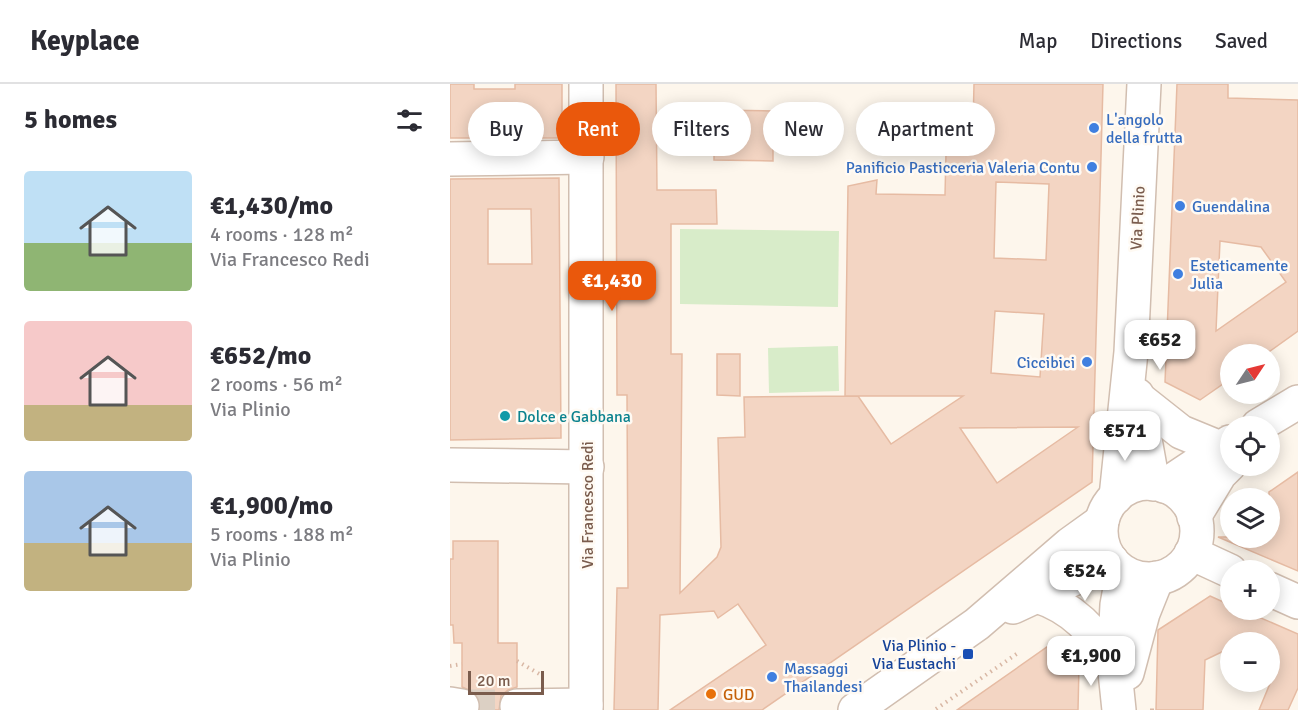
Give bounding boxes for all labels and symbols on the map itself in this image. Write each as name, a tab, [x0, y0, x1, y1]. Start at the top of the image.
place label: L'angolo della frutta	[1106, 110, 1183, 148]
marker: L'angolo della frutta	[1087, 121, 1101, 135]
place label: Panificio Pasticceria Valeria Contu	[846, 158, 1080, 178]
marker: Panificio Pasticceria Valeria Contu	[1085, 160, 1099, 174]
street label: Via Plinio	[1126, 185, 1150, 251]
place label: Guendalina	[1192, 197, 1270, 217]
marker: Guendalina	[1173, 199, 1187, 213]
place label: Esteticamente Julia	[1190, 256, 1288, 294]
pin: €1,430	[563, 261, 661, 312]
marker: Esteticamente Julia	[1171, 267, 1185, 281]
pin: €652	[1124, 320, 1196, 371]
north arrow	[1220, 344, 1280, 404]
place label: Ciccibici	[1017, 353, 1075, 373]
marker: Ciccibici	[1080, 355, 1094, 369]
place label: Dolce e Gabbana	[517, 407, 631, 427]
marker: Dolce e Gabbana	[498, 409, 512, 423]
pin: €571	[1089, 411, 1161, 462]
street label: Via Francesco Redi	[578, 441, 598, 569]
pin: €524	[1049, 551, 1121, 602]
place label: Via Plinio - Via Eustachi	[872, 636, 956, 674]
pin: €1,900	[1042, 636, 1140, 687]
marker: Via Plinio - Via Eustachi	[961, 647, 975, 661]
place label: Massaggi Thailandesi	[784, 659, 862, 697]
scale bar	[468, 668, 544, 696]
marker: Massaggi Thailandesi	[765, 670, 779, 684]
place label: GUD	[723, 685, 754, 705]
marker: GUD	[704, 687, 718, 701]

